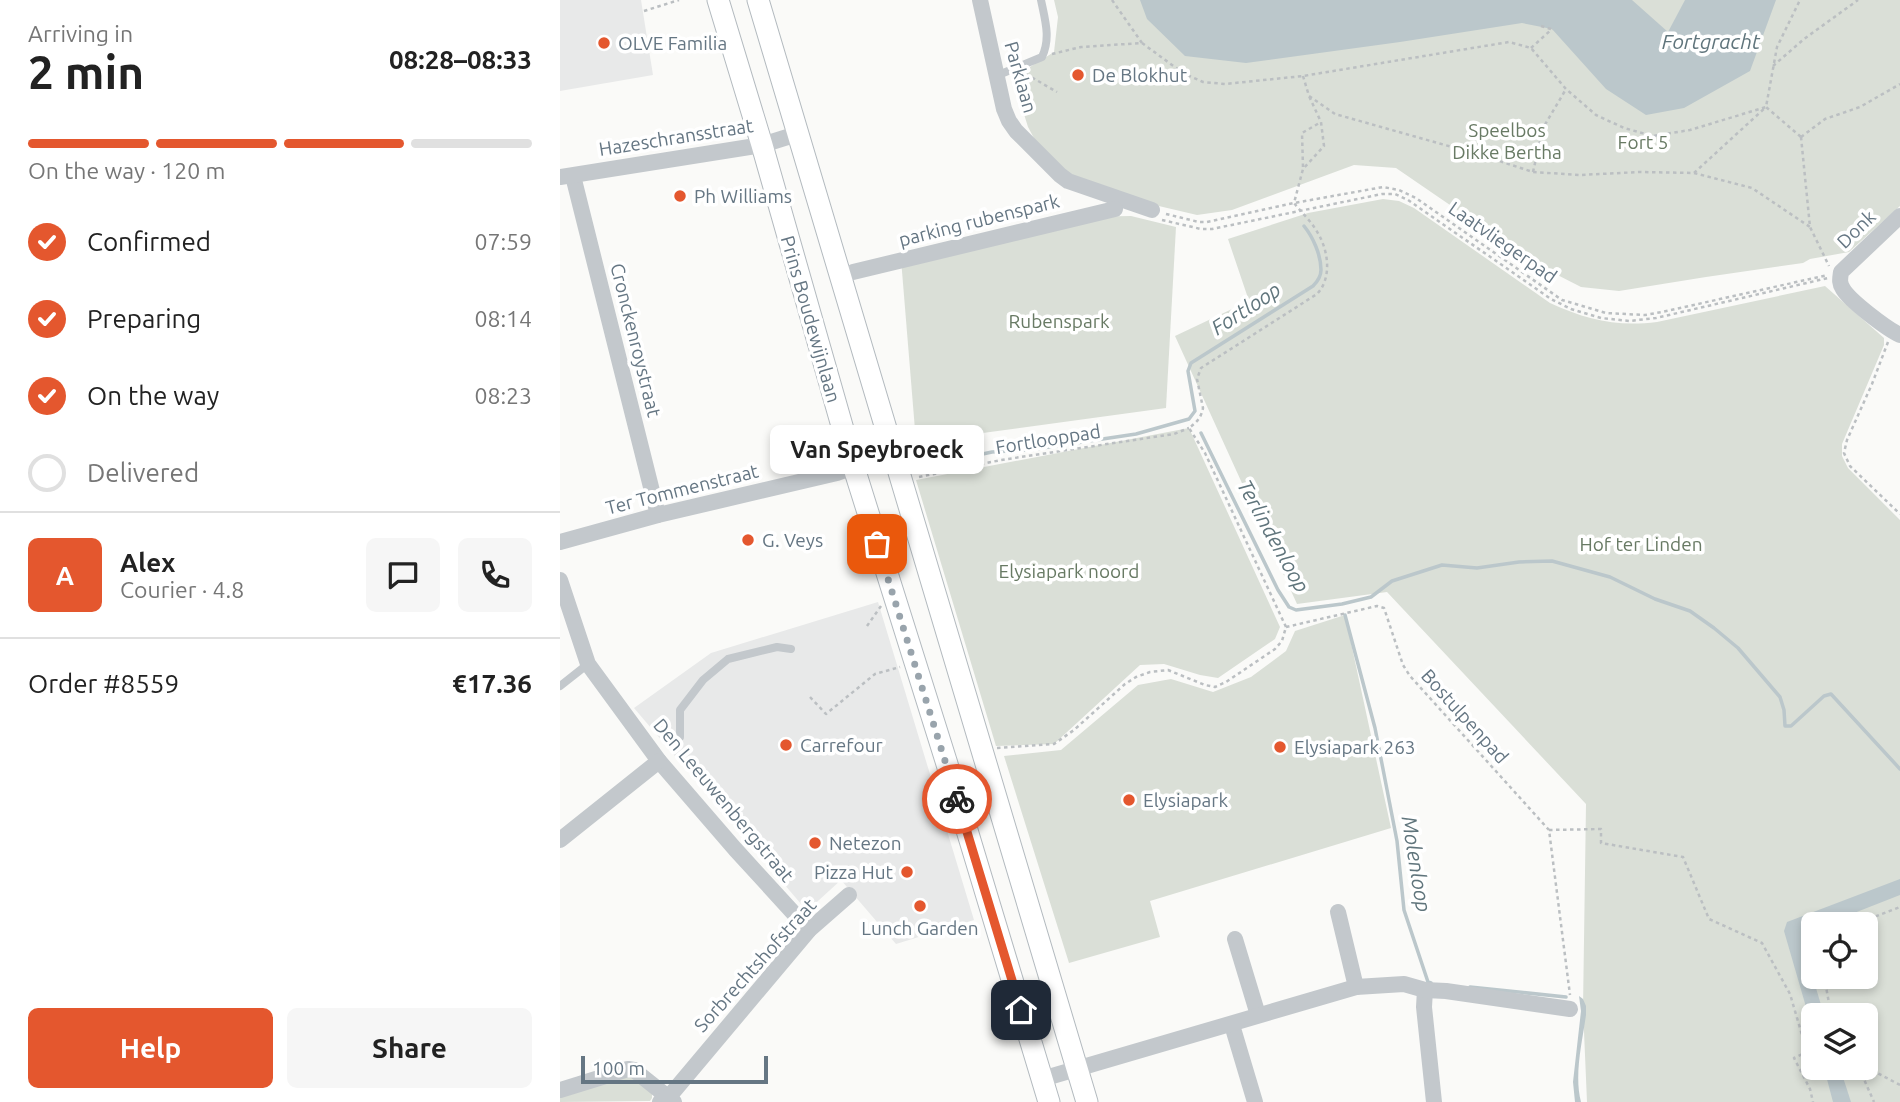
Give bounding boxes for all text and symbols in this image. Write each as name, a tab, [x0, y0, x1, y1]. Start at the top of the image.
text: Arriving in	[28, 21, 133, 46]
water label: Fortgracht	[1662, 29, 1761, 53]
place label: OLVE Familia	[618, 32, 727, 54]
marker: OLVE Familia	[596, 35, 612, 51]
street label: Parklaan	[1000, 39, 1042, 115]
text: 08:28–08:33	[389, 45, 532, 74]
text: 2 min	[28, 46, 144, 98]
place label: De Blokhut	[1092, 64, 1188, 86]
marker: De Blokhut	[1070, 67, 1086, 83]
street label: Hazeschransstraat	[597, 114, 755, 160]
park label: Speelbos Dikke Bertha	[1452, 119, 1562, 163]
park label: Fort 5	[1618, 131, 1668, 153]
text: On the way · 120 m	[28, 158, 225, 183]
place label: Ph Williams	[694, 185, 792, 207]
marker: Ph Williams	[672, 188, 688, 204]
street label: parking rubenspark	[896, 189, 1062, 251]
street label: Laatvliegerpad	[1445, 197, 1561, 287]
street label: Donk	[1832, 205, 1880, 253]
icon: check	[28, 223, 66, 261]
text: Confirmed	[87, 227, 211, 256]
text: 07:59	[474, 229, 532, 254]
street label: Prins Boudewijnlaan	[777, 233, 845, 405]
street label: Cronckenroystraat	[606, 261, 666, 420]
water label: Fortloop	[1206, 277, 1285, 339]
icon: check	[28, 300, 66, 338]
text: Preparing	[87, 304, 201, 333]
text: 08:14	[474, 306, 532, 331]
park label: Rubenspark	[1008, 310, 1110, 332]
icon: check	[28, 377, 66, 415]
text: On the way	[87, 381, 219, 410]
text: 08:23	[474, 383, 532, 408]
street label: Fortlooppad	[994, 420, 1102, 458]
callout: Van Speybroeck	[770, 425, 984, 474]
text: Van Speybroeck	[790, 437, 964, 462]
text: Delivered	[87, 458, 199, 487]
street label: Ter Tommenstraat	[603, 459, 761, 519]
water label: Terlindenloop	[1233, 475, 1315, 596]
pin	[847, 514, 907, 574]
icon: bag	[858, 525, 896, 563]
place label: G. Veys	[762, 529, 823, 551]
marker: G. Veys	[740, 532, 756, 548]
park label: Hof ter Linden	[1579, 533, 1703, 555]
button: chat	[366, 538, 440, 612]
button: phone	[458, 538, 532, 612]
text: Alex	[120, 548, 175, 577]
park label: Elysiapark noord	[999, 560, 1139, 582]
text: A	[56, 561, 74, 590]
text: Courier · 4.8	[120, 577, 244, 602]
street label: Bostulpenpad	[1417, 664, 1513, 768]
text: Order #8559	[28, 669, 179, 698]
text: €17.36	[452, 669, 532, 698]
street label: Den Leeuwenbergstraat	[649, 714, 799, 886]
place label: Carrefour	[800, 734, 883, 756]
place label: Elysiapark 263	[1294, 736, 1416, 758]
marker: Carrefour	[778, 737, 794, 753]
marker: Elysiapark 263	[1272, 739, 1288, 755]
courier	[922, 764, 992, 834]
icon: bike	[938, 780, 976, 818]
place label: Elysiapark	[1143, 789, 1228, 811]
marker: Elysiapark	[1121, 792, 1137, 808]
water label: Molenloop	[1398, 814, 1436, 914]
place label: Netezon	[829, 832, 902, 854]
marker: Netezon	[807, 835, 823, 851]
place label: Pizza Hut	[814, 861, 894, 883]
marker: Pizza Hut	[899, 864, 915, 880]
street label: Sorbrechtshofstraat	[689, 894, 821, 1036]
marker: Lunch Garden	[912, 898, 928, 914]
map controls	[1801, 912, 1878, 1080]
button: locate	[1801, 912, 1878, 989]
place label: Lunch Garden	[861, 917, 979, 939]
pin	[991, 980, 1051, 1040]
icon: home	[1002, 991, 1040, 1029]
button: layers	[1801, 1003, 1878, 1080]
button: Help	[28, 1008, 273, 1088]
button: Share	[287, 1008, 532, 1088]
scale bar	[581, 1053, 768, 1085]
text: 100 m	[592, 1057, 645, 1079]

